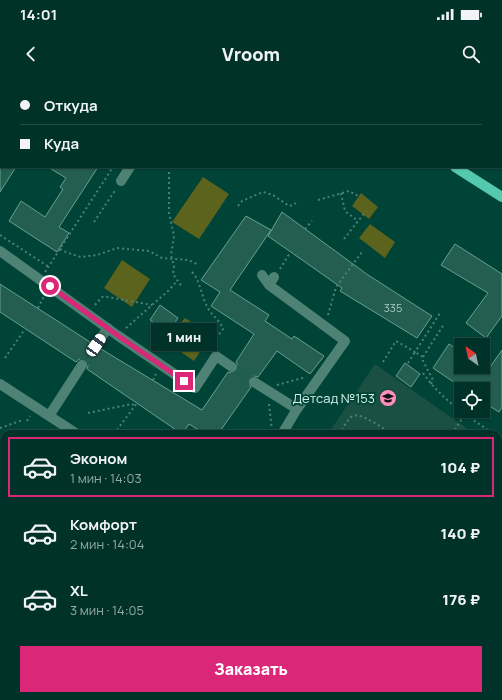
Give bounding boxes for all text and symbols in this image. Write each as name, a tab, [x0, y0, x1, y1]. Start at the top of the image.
text: 14:01	[20, 4, 57, 25]
text: Vroom	[222, 42, 280, 66]
icon: back	[20, 43, 42, 65]
icon: search	[460, 43, 482, 65]
text: Откуда	[44, 95, 98, 116]
text: Куда	[44, 133, 79, 154]
route start	[41, 277, 59, 295]
house number: 335	[384, 300, 402, 315]
callout: 1 мин	[151, 323, 217, 351]
text: 1 мин	[167, 328, 201, 346]
car	[84, 332, 108, 358]
north arrow	[454, 338, 490, 374]
map controls	[454, 338, 490, 418]
route end	[175, 372, 193, 390]
button: locate	[454, 382, 490, 418]
school or university icon: Детсад №153	[378, 388, 398, 408]
place label: Детсад №153	[293, 389, 375, 407]
text: Эконом	[70, 448, 127, 469]
icon: car	[22, 449, 58, 485]
text: 104 ₽	[441, 457, 480, 478]
text: 1 мин · 14:03	[70, 469, 142, 487]
text: Комфорт	[70, 514, 137, 535]
icon: car	[22, 515, 58, 551]
text: 140 ₽	[441, 523, 480, 544]
text: 2 мин · 14:04	[70, 535, 144, 553]
text: XL	[70, 580, 88, 601]
icon: car	[22, 581, 58, 617]
text: 176 ₽	[442, 589, 480, 610]
text: 3 мин · 14:05	[70, 601, 144, 619]
button: Заказать	[20, 646, 482, 692]

